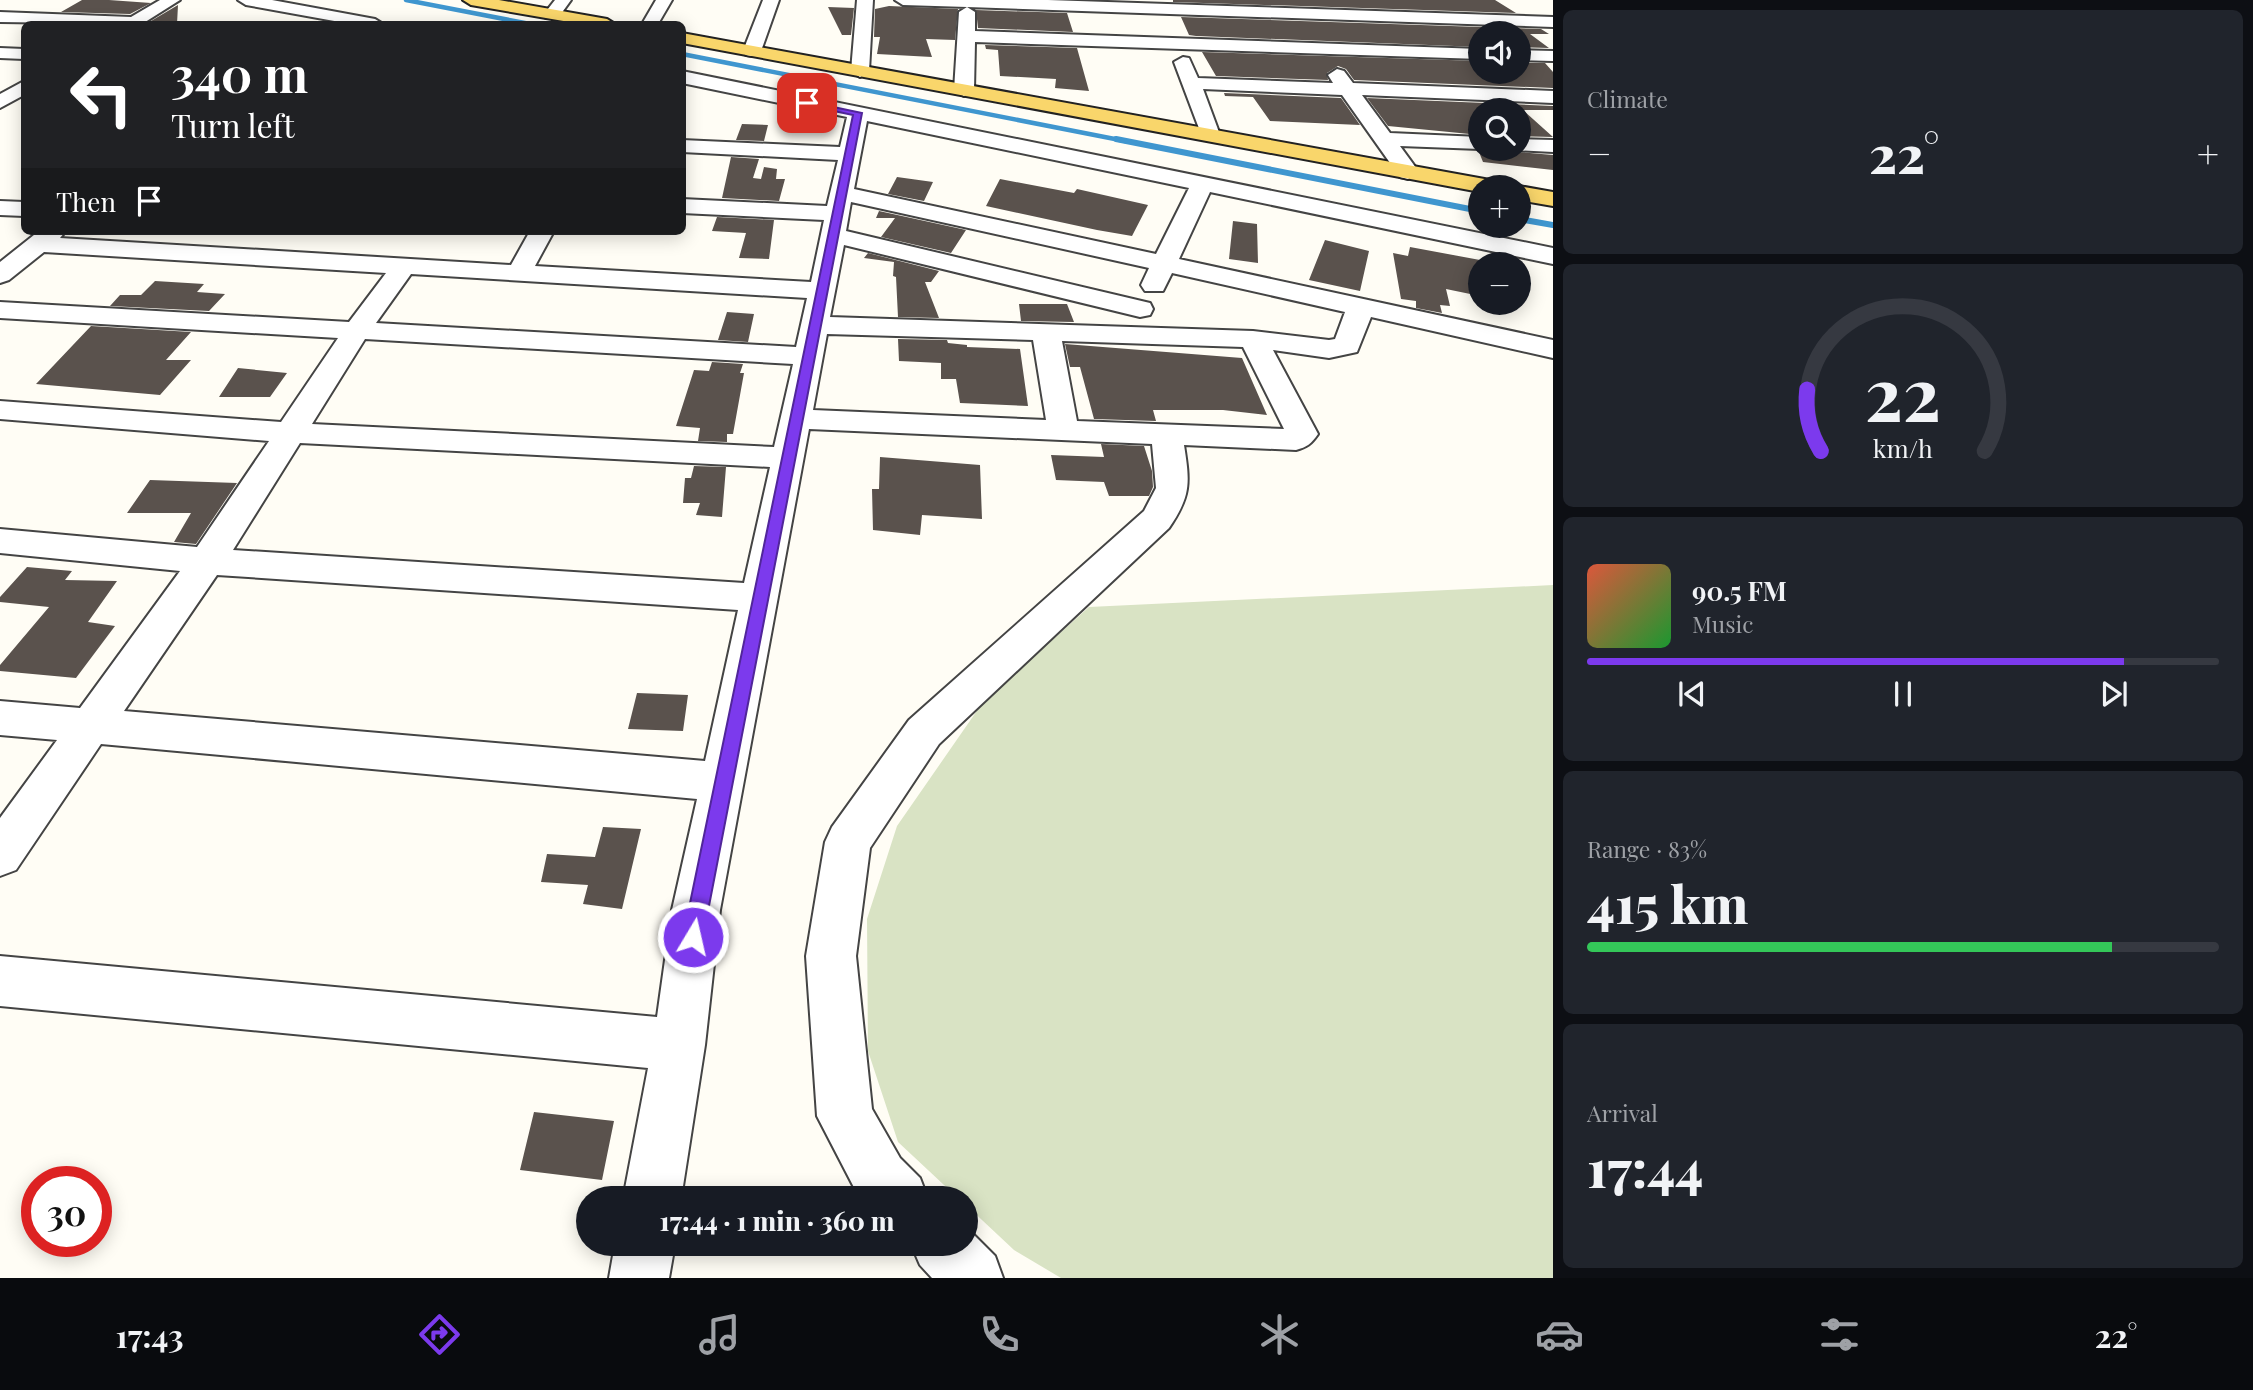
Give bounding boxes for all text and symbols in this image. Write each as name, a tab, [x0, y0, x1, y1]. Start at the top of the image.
map controls	[1468, 21, 1531, 315]
button: sound	[1468, 21, 1531, 84]
text: 340 m	[171, 40, 308, 105]
icon: left	[56, 49, 147, 140]
pin	[777, 73, 837, 133]
text: Climate	[1587, 83, 1668, 114]
icon: arrive	[788, 84, 826, 122]
button: search	[1468, 98, 1531, 161]
text: Turn left	[171, 103, 295, 146]
text: 22°	[1869, 118, 1939, 187]
text: −	[1587, 127, 1612, 178]
text: +	[2197, 127, 2219, 178]
button: +	[1468, 175, 1531, 238]
icon: arrive	[130, 182, 168, 220]
text: Then	[56, 184, 116, 219]
button: −	[1468, 252, 1531, 315]
text: 22	[1865, 343, 1941, 440]
text: km/h	[1873, 431, 1933, 464]
text: 90.5 FM	[1692, 573, 1787, 608]
text: Music	[1692, 608, 1753, 639]
icon: previous	[1673, 675, 1711, 713]
icon: pause	[1884, 675, 1922, 713]
icon: next	[2095, 675, 2133, 713]
text: Range · 83%	[1587, 833, 1707, 864]
text: 415 km	[1587, 868, 1748, 937]
position arrow	[656, 900, 730, 974]
text: Arrival	[1587, 1097, 1658, 1128]
text: 17:44	[1587, 1132, 1703, 1201]
speed limit sign: 30	[21, 1166, 112, 1257]
text: 17:44 · 1 min · 360 m	[660, 1203, 894, 1238]
icon: directions	[415, 1310, 464, 1359]
icon: music	[695, 1310, 744, 1359]
icon: phone	[975, 1310, 1024, 1359]
icon: climate	[1255, 1310, 1304, 1359]
icon: car	[1535, 1310, 1584, 1359]
icon: filters	[1815, 1310, 1864, 1359]
text: 17:43	[116, 1313, 184, 1356]
text: 22°	[2095, 1313, 2137, 1356]

